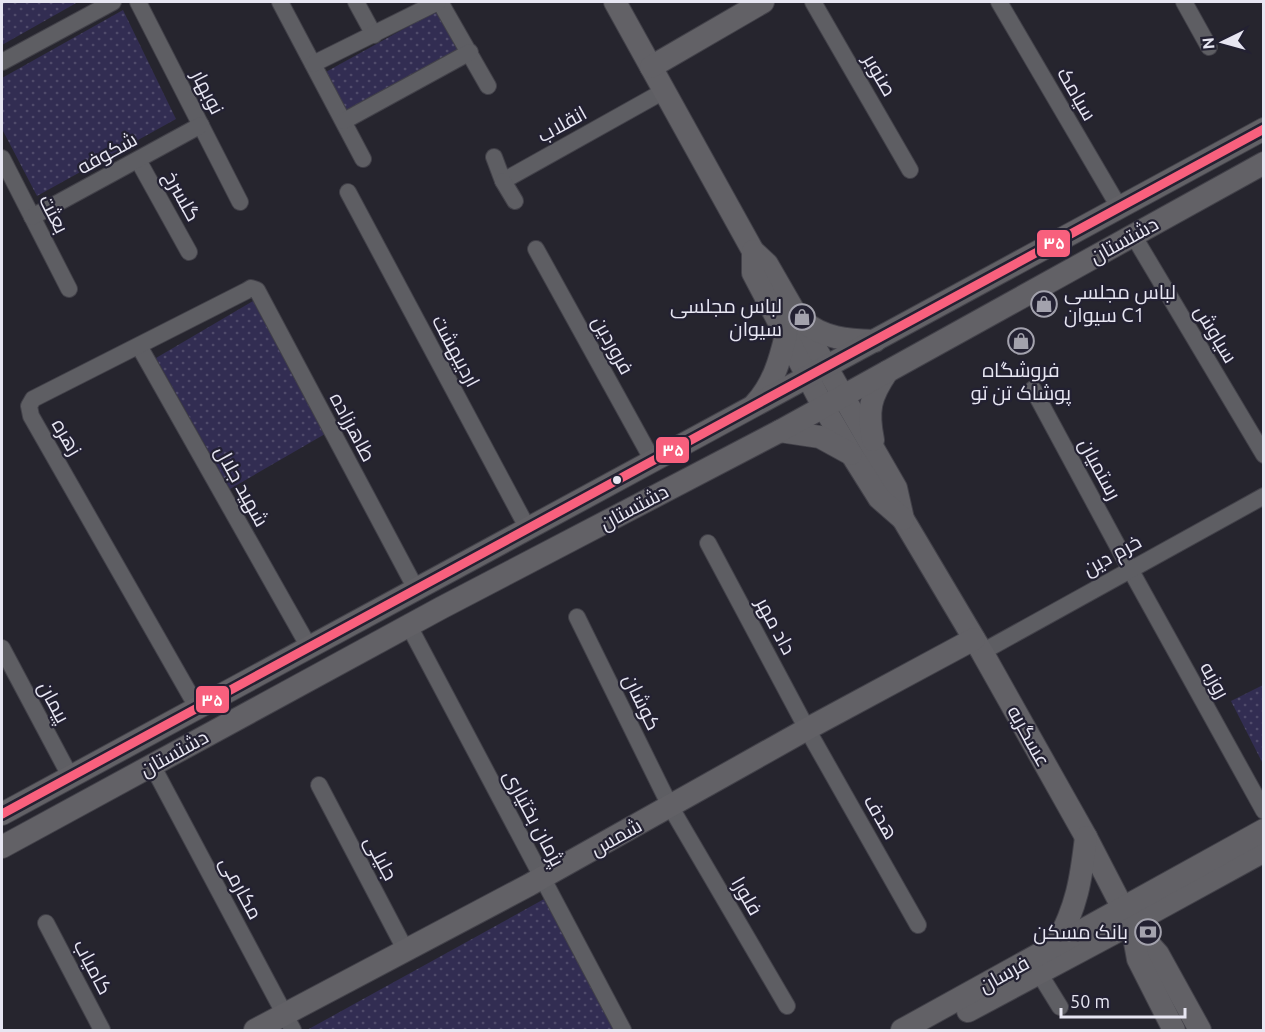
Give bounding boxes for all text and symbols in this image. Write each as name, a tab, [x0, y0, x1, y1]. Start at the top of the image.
north arrow	[1193, 12, 1253, 72]
text: N	[1199, 37, 1218, 50]
street label: صنوبر	[858, 49, 902, 101]
street label: سیامک	[1053, 63, 1102, 124]
street label: نوبهار	[185, 65, 229, 119]
street label: انقلاب	[533, 101, 590, 146]
street label: شکوفه	[73, 127, 141, 179]
street label: گلسرخ	[157, 167, 206, 226]
street label: بعثت	[35, 191, 74, 237]
street label: دشتستان	[1086, 211, 1163, 269]
line badge: ۳۵	[1036, 229, 1071, 258]
text: ۳۵	[1043, 234, 1065, 252]
place label: لباس مجلسی سیوان C1	[1064, 280, 1176, 328]
shop icon: لباس مجلسی سیوان C1	[1029, 289, 1059, 319]
place label: لباس مجلسی سیوان	[670, 294, 782, 342]
street label: سیاوش	[1189, 301, 1243, 368]
shop icon: لباس مجلسی سیوان	[787, 302, 817, 332]
street label: اردیبهشت	[426, 311, 485, 392]
street label: فروردین	[586, 312, 639, 379]
shop icon: فروشگاه پوشاک تن تو	[1006, 326, 1036, 356]
place label: فروشگاه پوشاک تن تو	[971, 358, 1072, 406]
street label: طاهرزاده	[325, 388, 381, 466]
street label: زهره	[47, 414, 87, 460]
street label: رستمیان	[1073, 434, 1126, 504]
line badge: ۳۵	[655, 436, 690, 464]
street label: شهید جلال	[209, 441, 274, 531]
text: ۳۵	[662, 441, 684, 459]
unlabelled marker	[611, 474, 623, 486]
street label: دشتستان	[596, 479, 673, 536]
street label: خرم دین	[1079, 529, 1146, 583]
street label: داد مهر	[750, 592, 801, 659]
street label: روزبه	[1195, 657, 1235, 703]
street label: کوشان	[617, 670, 666, 735]
street label: پیمان	[32, 677, 75, 728]
line badge: ۳۵	[195, 685, 230, 714]
text: ۳۵	[201, 691, 223, 709]
street label: عسگریه	[1002, 701, 1056, 771]
street label: دشتستان	[136, 724, 213, 782]
street label: پژمان بختیاری	[498, 765, 570, 872]
street label: هدف	[860, 791, 903, 843]
street label: شمس	[586, 813, 646, 862]
street label: جلیلی	[359, 832, 403, 885]
street label: مکارمی	[214, 852, 267, 924]
street label: فلورا	[726, 872, 768, 920]
bank icon: بانک مسکن	[1133, 917, 1163, 947]
place label: بانک مسکن	[1033, 920, 1128, 945]
street label: کامیاب	[69, 935, 117, 998]
street label: فرسان	[975, 950, 1034, 998]
scale bar	[1061, 981, 1186, 1019]
text: 50 m	[1070, 991, 1110, 1011]

